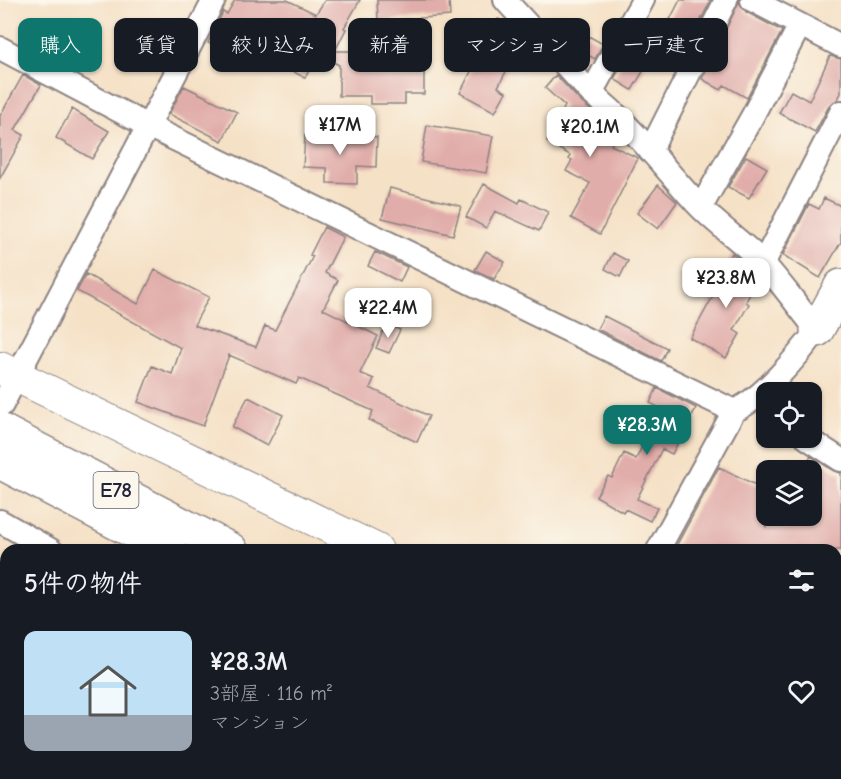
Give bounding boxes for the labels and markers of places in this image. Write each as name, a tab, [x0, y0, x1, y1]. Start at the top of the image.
pin: ¥17M	[304, 105, 376, 156]
pin: ¥20.1M	[541, 107, 639, 158]
pin: ¥23.8M	[677, 258, 775, 309]
pin: ¥22.4M	[339, 288, 437, 339]
pin: ¥28.3M	[598, 405, 696, 456]

